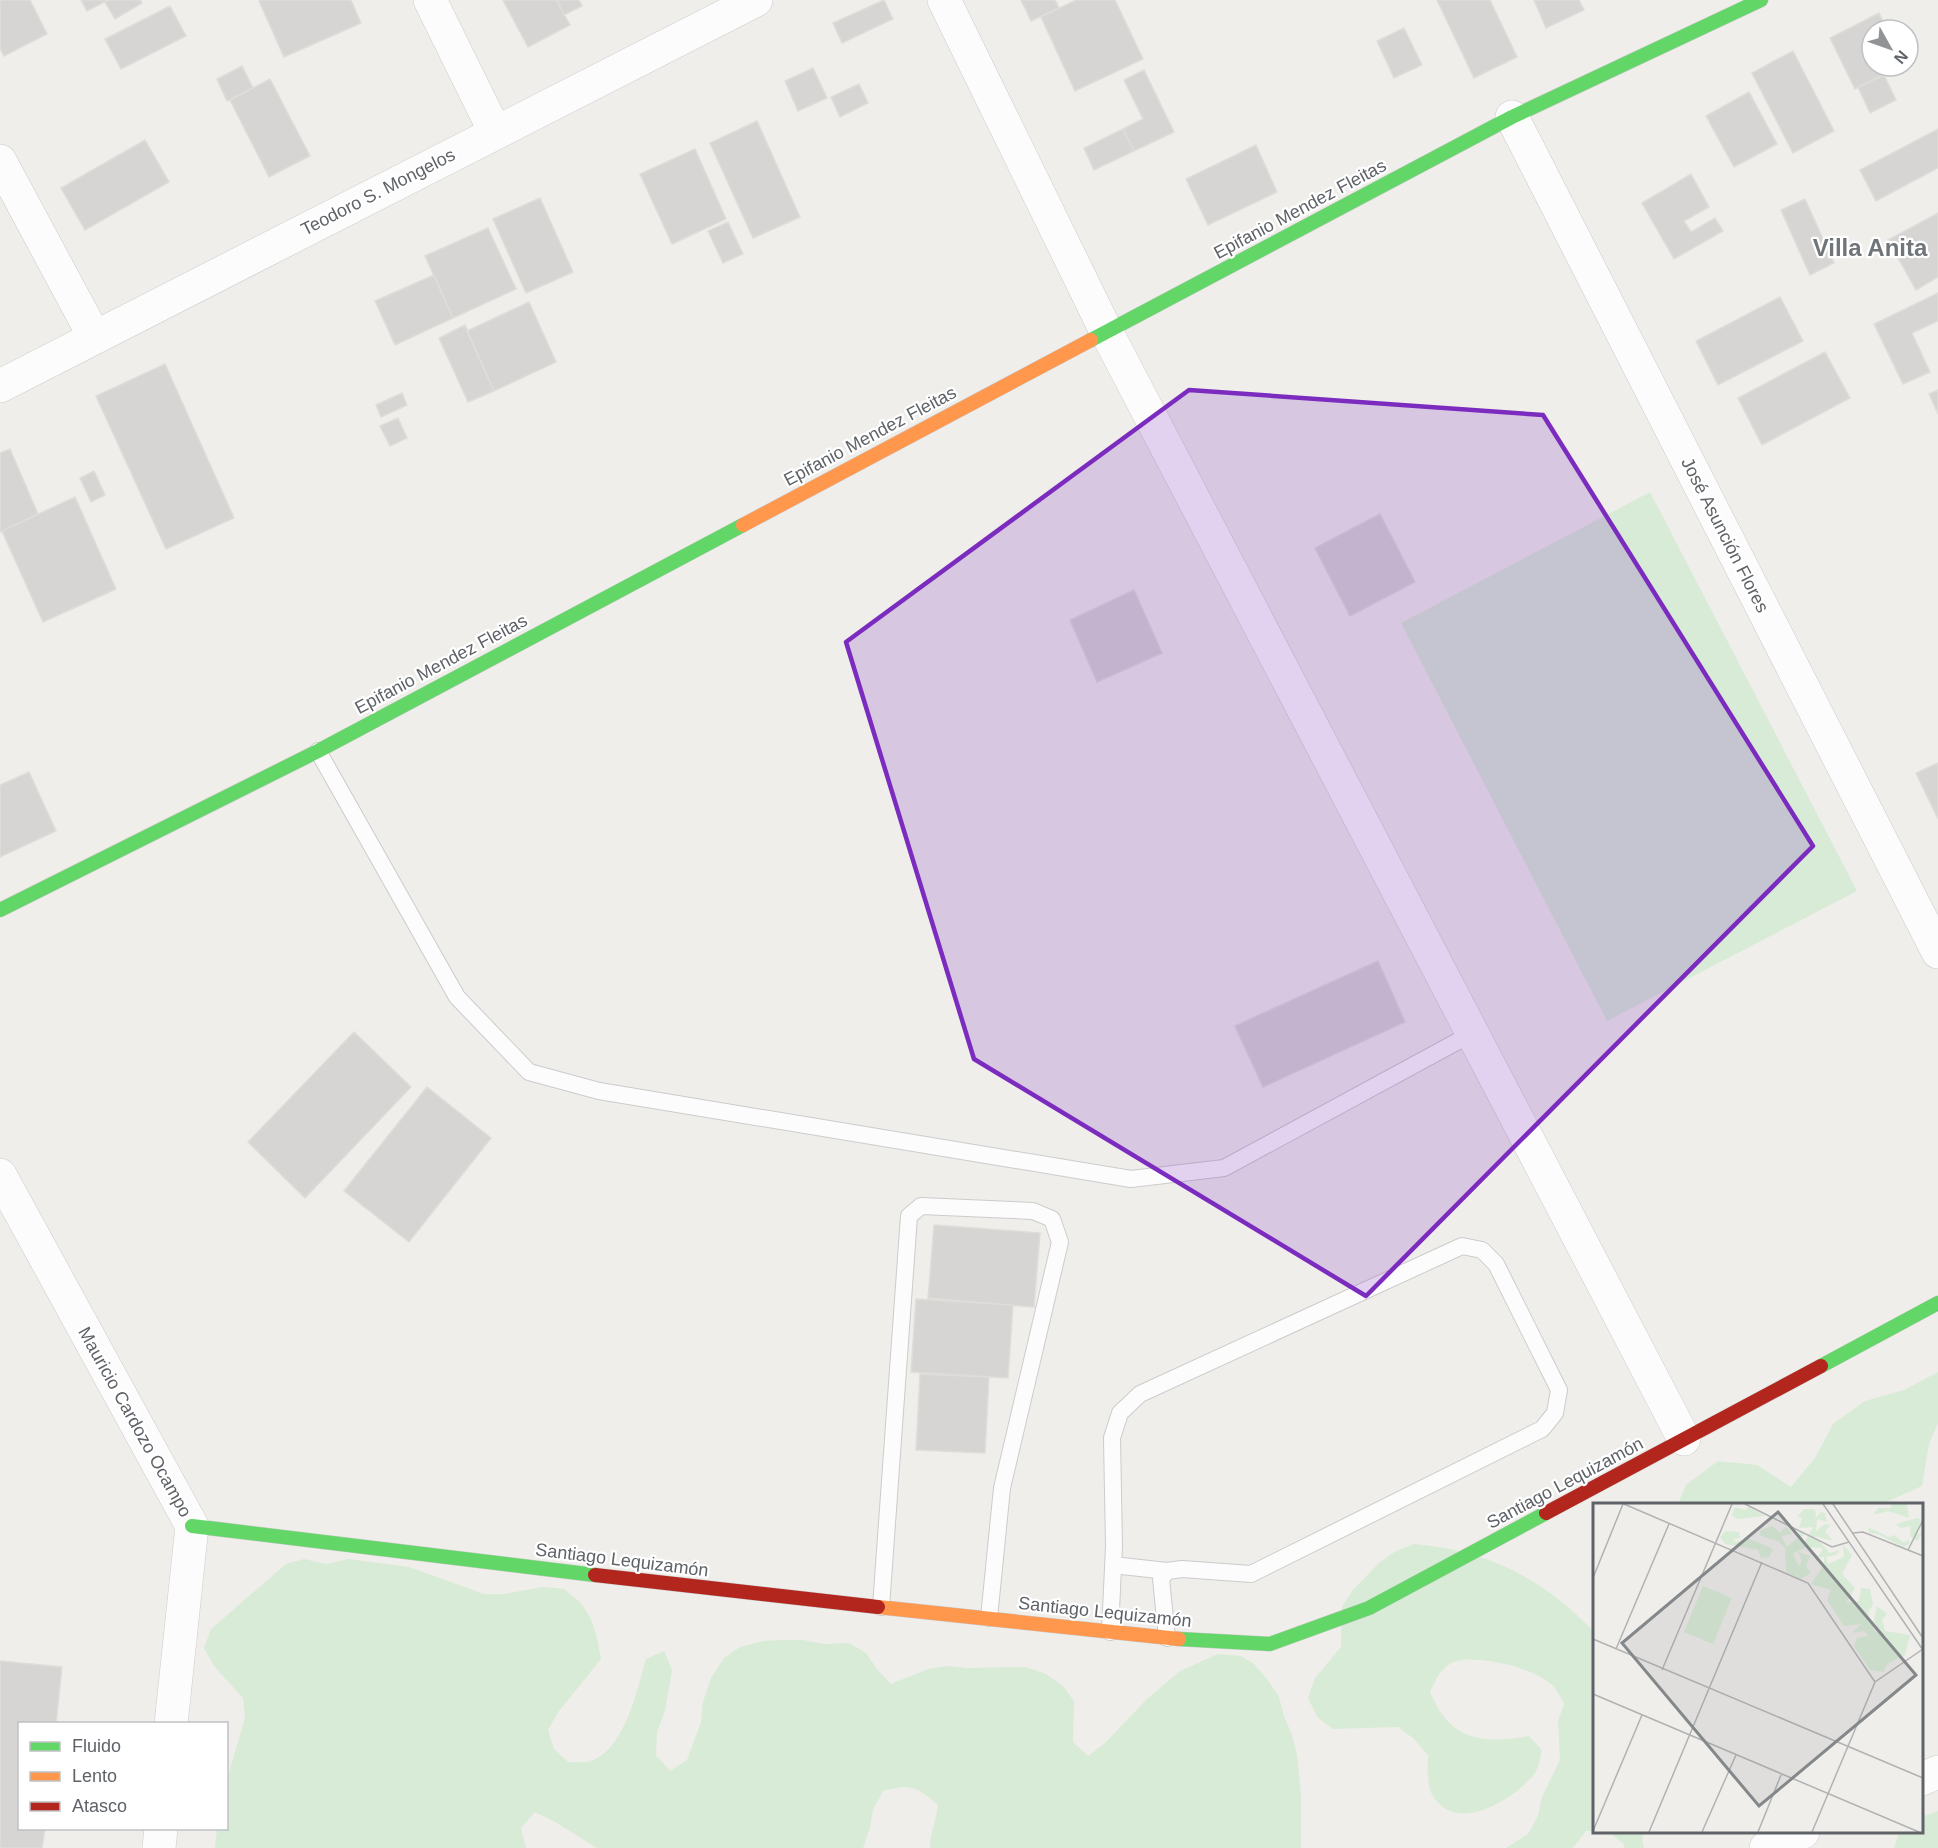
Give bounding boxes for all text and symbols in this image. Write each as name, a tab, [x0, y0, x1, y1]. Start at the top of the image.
north arrow	[1860, 18, 1920, 78]
text: N	[1891, 47, 1911, 67]
street label: Teodoro S. Mongelos	[298, 144, 458, 240]
street label: Epifanio Mendez Fleitas	[1210, 155, 1390, 263]
district label: Villa Anita	[1813, 234, 1928, 261]
street label: Epifanio Mendez Fleitas	[780, 382, 960, 490]
street label: José Asunción Flores	[1677, 454, 1773, 616]
street label: Epifanio Mendez Fleitas	[351, 610, 531, 718]
street label: Mauricio Cardozo Ocampo	[74, 1324, 196, 1520]
street label: Santiago Lequizamón	[1483, 1433, 1647, 1533]
inset map	[1593, 1503, 1923, 1833]
street label: Santiago Lequizamón	[534, 1539, 710, 1581]
street label: Santiago Lequizamón	[1017, 1593, 1193, 1631]
legend	[18, 1722, 228, 1830]
text: Fluido	[72, 1736, 121, 1756]
text: Lento	[72, 1766, 117, 1786]
text: Atasco	[72, 1796, 127, 1816]

